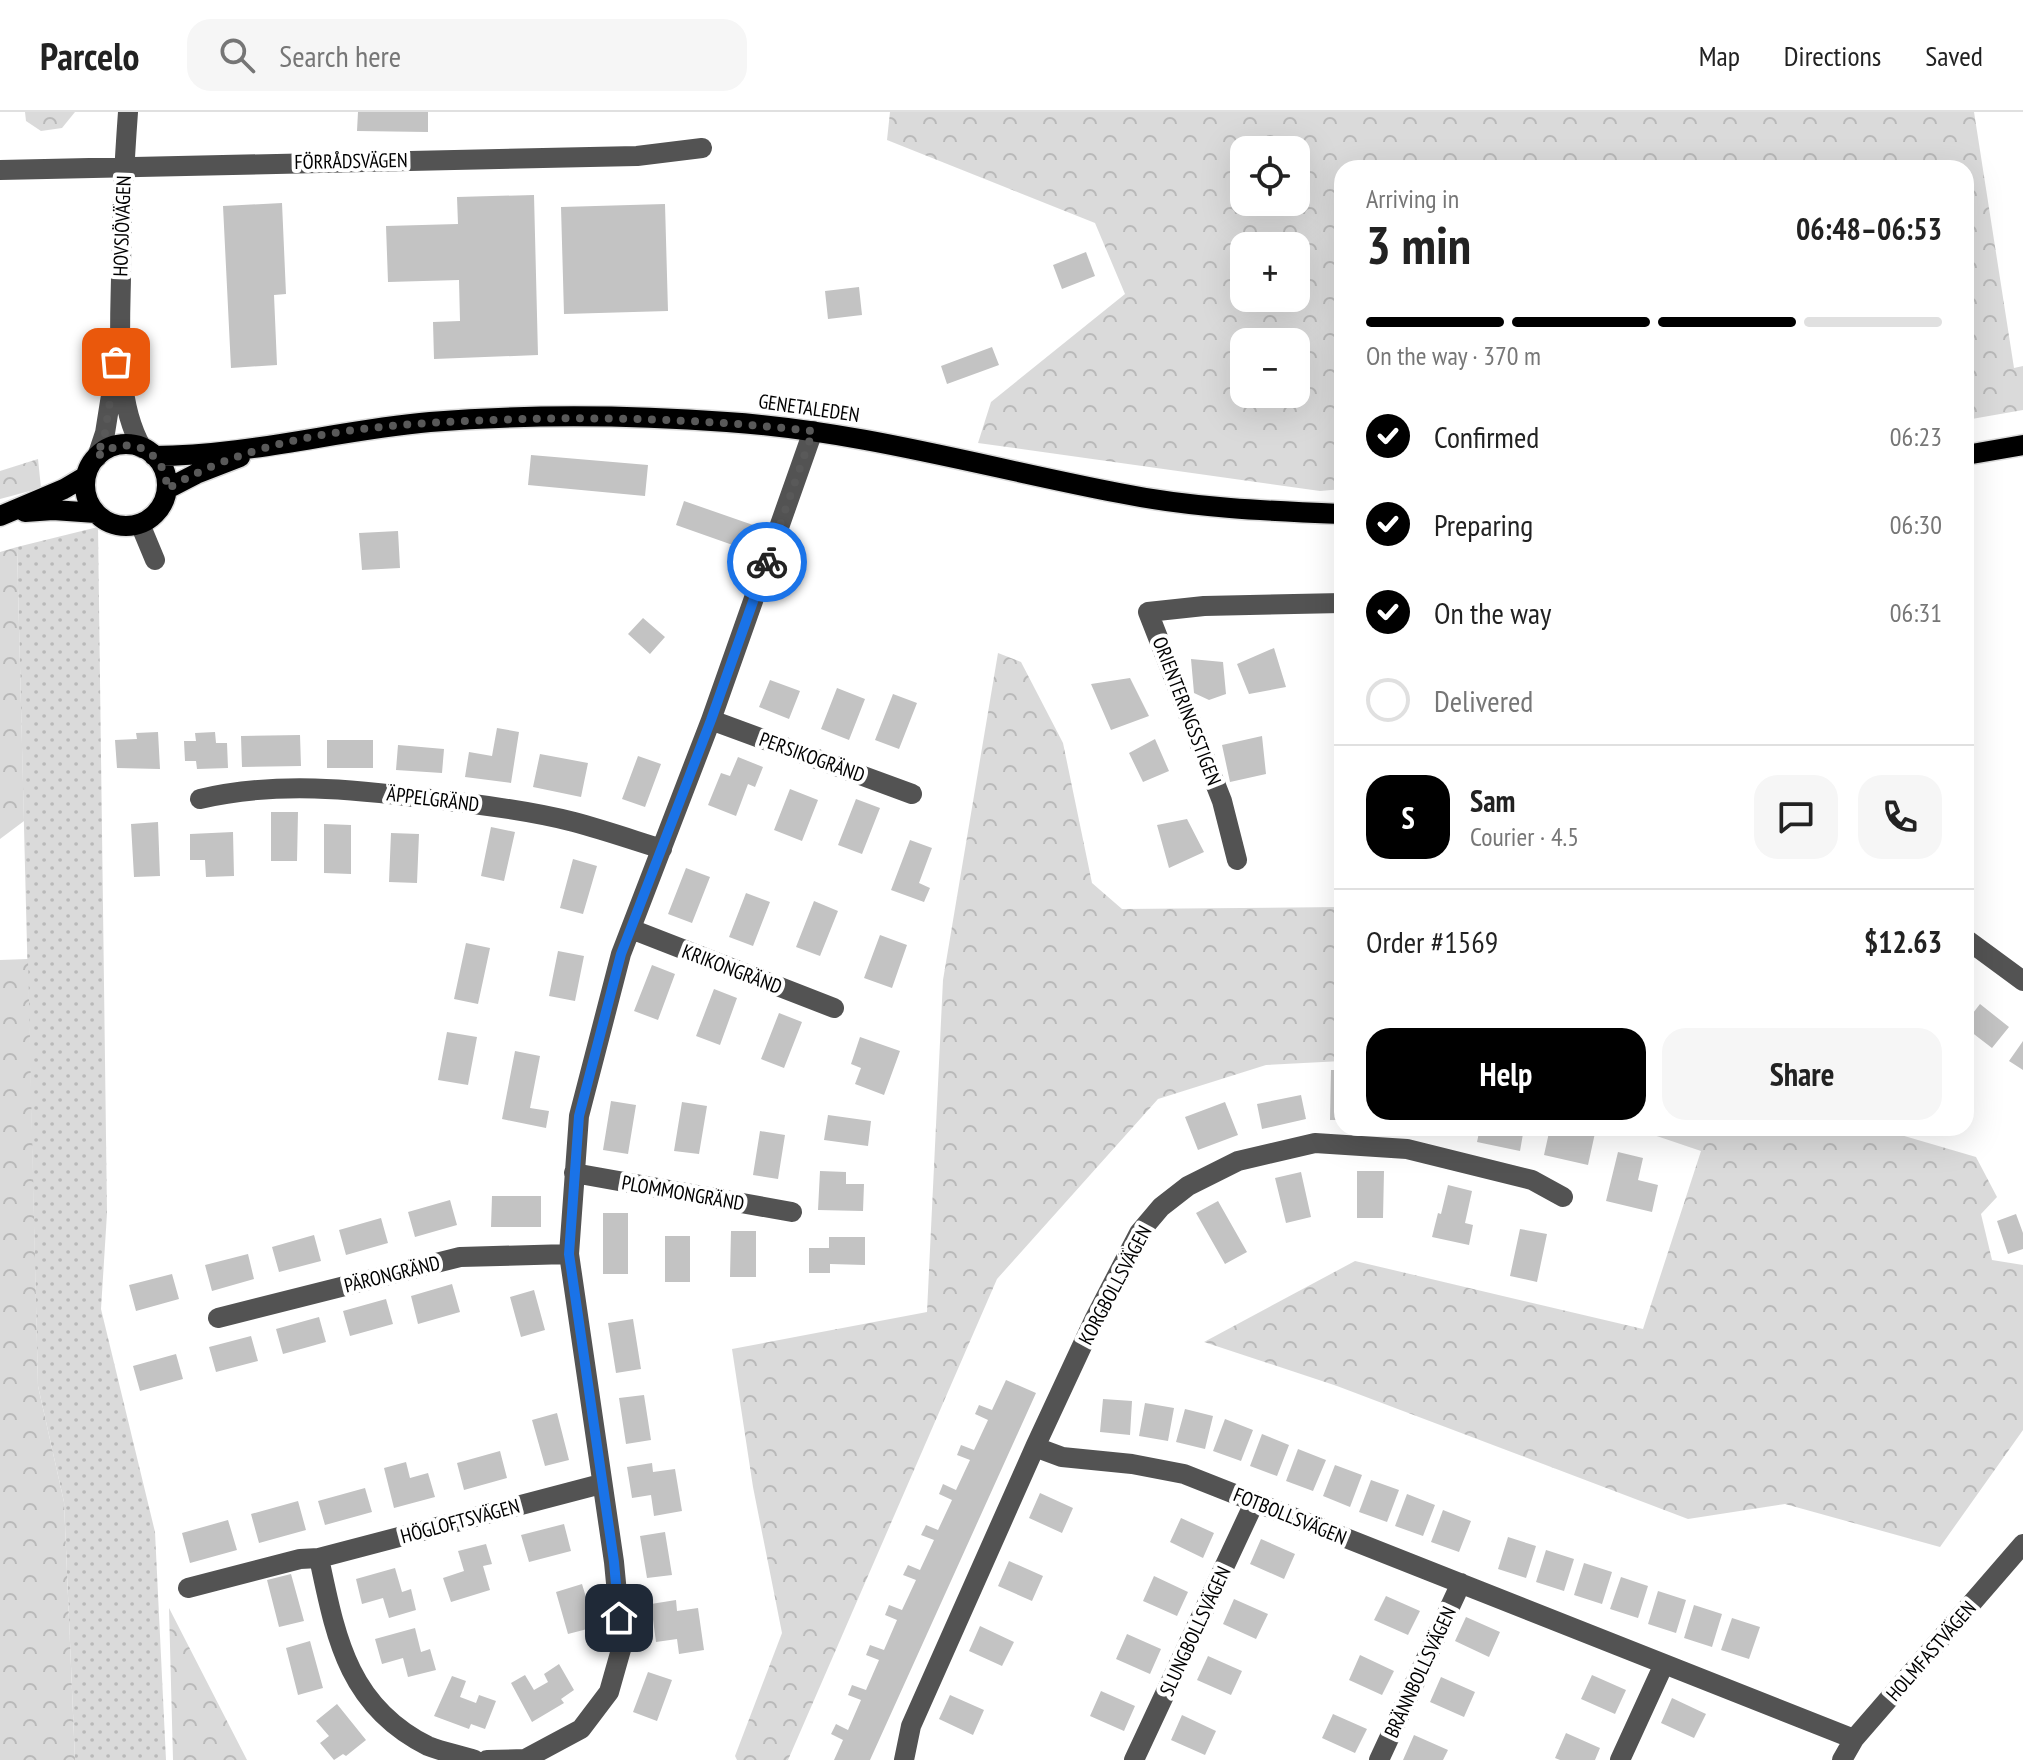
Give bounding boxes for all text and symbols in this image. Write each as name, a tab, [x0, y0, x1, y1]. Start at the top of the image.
search box	[187, 19, 747, 91]
text: Parcelo	[40, 31, 139, 80]
icon: search	[215, 33, 259, 77]
text: Search here	[279, 36, 401, 75]
text: Map	[1699, 37, 1740, 74]
text: Directions	[1784, 37, 1881, 74]
text: Saved	[1925, 37, 1983, 74]
map controls	[1230, 136, 1310, 408]
button: locate	[1230, 136, 1310, 216]
street label: FÖRRÅDSVÄGEN	[294, 147, 408, 175]
street label: HOVSJÖVÄGEN	[107, 175, 137, 277]
text: Arriving in	[1366, 182, 1459, 215]
text: 06:48–06:53	[1796, 209, 1942, 248]
text: 3 min	[1366, 211, 1471, 278]
button: +	[1230, 232, 1310, 312]
pin	[82, 328, 150, 396]
button: −	[1230, 328, 1310, 408]
text: On the way · 370 m	[1366, 339, 1541, 372]
icon: bag	[94, 340, 138, 384]
street label: GENETALEDEN	[757, 388, 861, 428]
icon: check	[1366, 414, 1410, 458]
text: Confirmed	[1434, 417, 1539, 456]
text: 06:23	[1890, 420, 1942, 453]
icon: check	[1366, 502, 1410, 546]
text: Preparing	[1434, 505, 1533, 544]
text: 06:30	[1890, 508, 1942, 541]
courier	[727, 522, 807, 602]
icon: bike	[745, 540, 789, 584]
icon: check	[1366, 590, 1410, 634]
text: On the way	[1434, 593, 1551, 632]
text: 06:31	[1890, 596, 1942, 629]
street label: ORIENTERINGSSTIGEN	[1147, 633, 1227, 789]
text: Delivered	[1434, 681, 1533, 720]
street label: PERSIKOGRÄND	[756, 726, 868, 788]
button: chat	[1754, 775, 1838, 859]
button: phone	[1858, 775, 1942, 859]
street label: ÄPPELGRÄND	[385, 780, 481, 818]
text: Sam	[1470, 781, 1515, 820]
text: S	[1401, 798, 1415, 837]
text: Courier · 4.5	[1470, 820, 1579, 853]
text: Order #1569	[1366, 922, 1498, 961]
text: $12.63	[1864, 922, 1942, 961]
street label: KRIKONGRÄND	[678, 938, 786, 1000]
button: Help	[1366, 1028, 1646, 1120]
button: Share	[1662, 1028, 1942, 1120]
street label: PLOMMONGRÄND	[620, 1169, 746, 1217]
street label: KORGBOLLSVÄGEN	[1073, 1221, 1157, 1349]
street label: PÄRONGRÄND	[341, 1250, 443, 1298]
street label: FOTBOLLSVÄGEN	[1230, 1482, 1350, 1550]
street label: HÖGLOFTSVÄGEN	[398, 1493, 522, 1549]
street label: SLUNGBOLLSVÄGEN	[1154, 1562, 1236, 1700]
pin	[585, 1584, 653, 1652]
street label: HOLMFASTVÄGEN	[1880, 1595, 1982, 1707]
icon: home	[597, 1596, 641, 1640]
street label: BRÄNNBOLLSVÄGEN	[1378, 1602, 1462, 1742]

